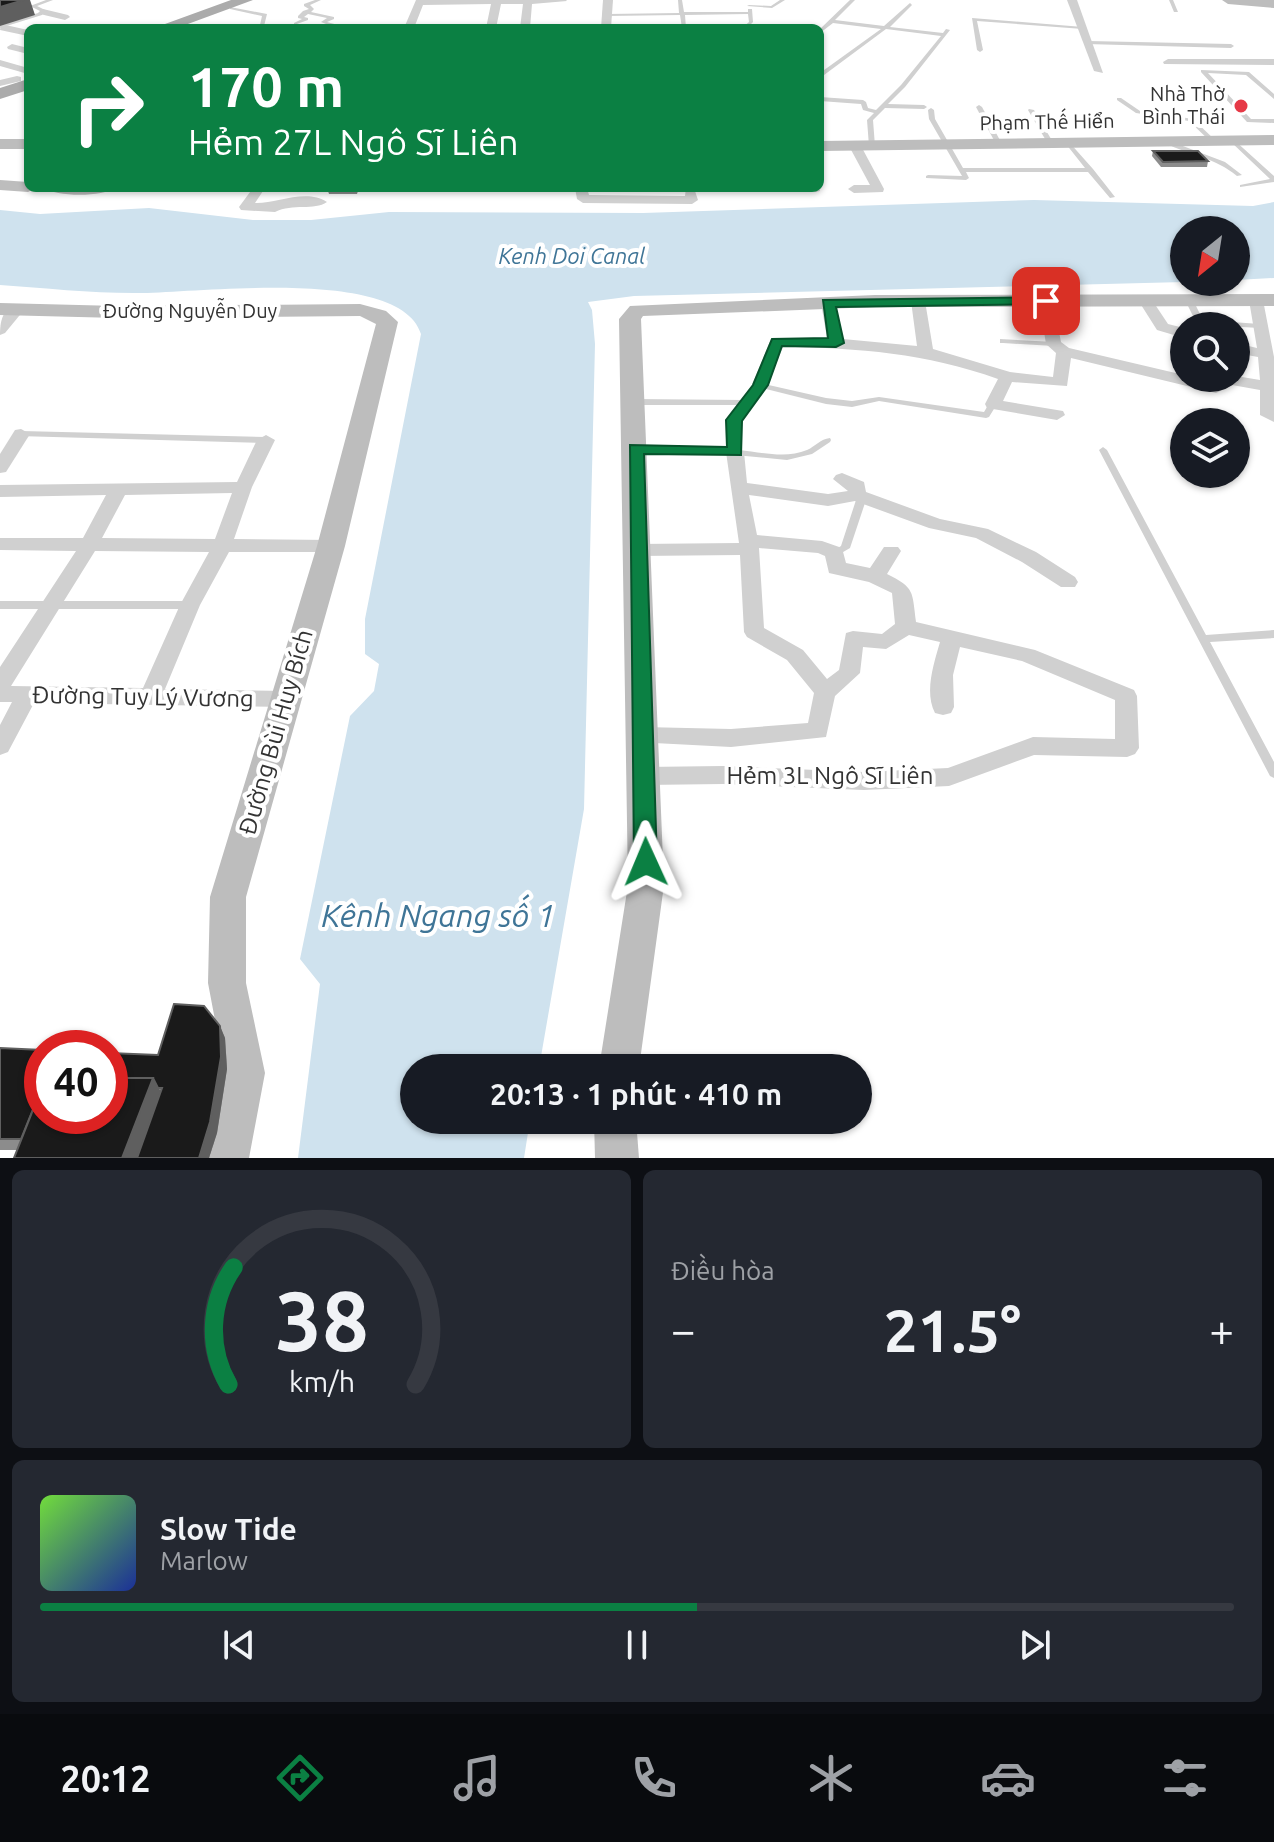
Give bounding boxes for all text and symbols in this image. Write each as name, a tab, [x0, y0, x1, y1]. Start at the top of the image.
text: 170 m	[188, 55, 344, 118]
icon: right	[56, 56, 160, 160]
place label: Nhà Thờ Bình Thái	[1142, 82, 1225, 128]
marker: Nhà Thờ Bình Thái	[1232, 97, 1250, 115]
street label: Phạm Thế Hiển	[979, 106, 1115, 134]
text: Hẻm 27L Ngô Sĩ Liên	[188, 121, 519, 162]
north arrow	[1170, 216, 1250, 296]
map controls	[1170, 216, 1250, 488]
water label: Kenh Doi Canal	[499, 243, 645, 268]
pin	[1012, 267, 1080, 335]
icon: arrive	[1024, 279, 1068, 323]
street label: Đường Nguyễn Duy	[103, 297, 278, 322]
button: search	[1170, 312, 1250, 392]
button: layers	[1170, 408, 1250, 488]
street label: Đường Bùi Huy Bích	[233, 626, 318, 838]
street label: Đường Tuy Lý Vương	[32, 681, 254, 712]
street label: Hẻm 3L Ngô Sĩ Liên	[727, 762, 933, 789]
position arrow	[604, 820, 688, 904]
water label: Kênh Ngang số 1	[321, 894, 555, 933]
speed limit sign: 40	[24, 1030, 128, 1134]
text: 20:13 · 1 phút · 410 m	[490, 1077, 782, 1111]
text: Điều hòa	[671, 1256, 775, 1285]
text: 38	[275, 1273, 368, 1367]
text: 21.5°	[884, 1296, 1021, 1363]
text: −	[671, 1305, 696, 1354]
text: +	[1209, 1305, 1234, 1354]
text: km/h	[289, 1365, 355, 1397]
text: Slow Tide	[160, 1512, 297, 1546]
text: Marlow	[160, 1546, 248, 1575]
icon: previous	[217, 1623, 261, 1667]
icon: pause	[615, 1623, 659, 1667]
icon: next	[1013, 1623, 1057, 1667]
icon: directions	[272, 1750, 328, 1806]
icon: music	[449, 1750, 505, 1806]
icon: phone	[626, 1750, 682, 1806]
icon: climate	[803, 1750, 859, 1806]
icon: car	[980, 1750, 1036, 1806]
icon: filters	[1157, 1750, 1213, 1806]
text: 20:12	[61, 1758, 151, 1799]

